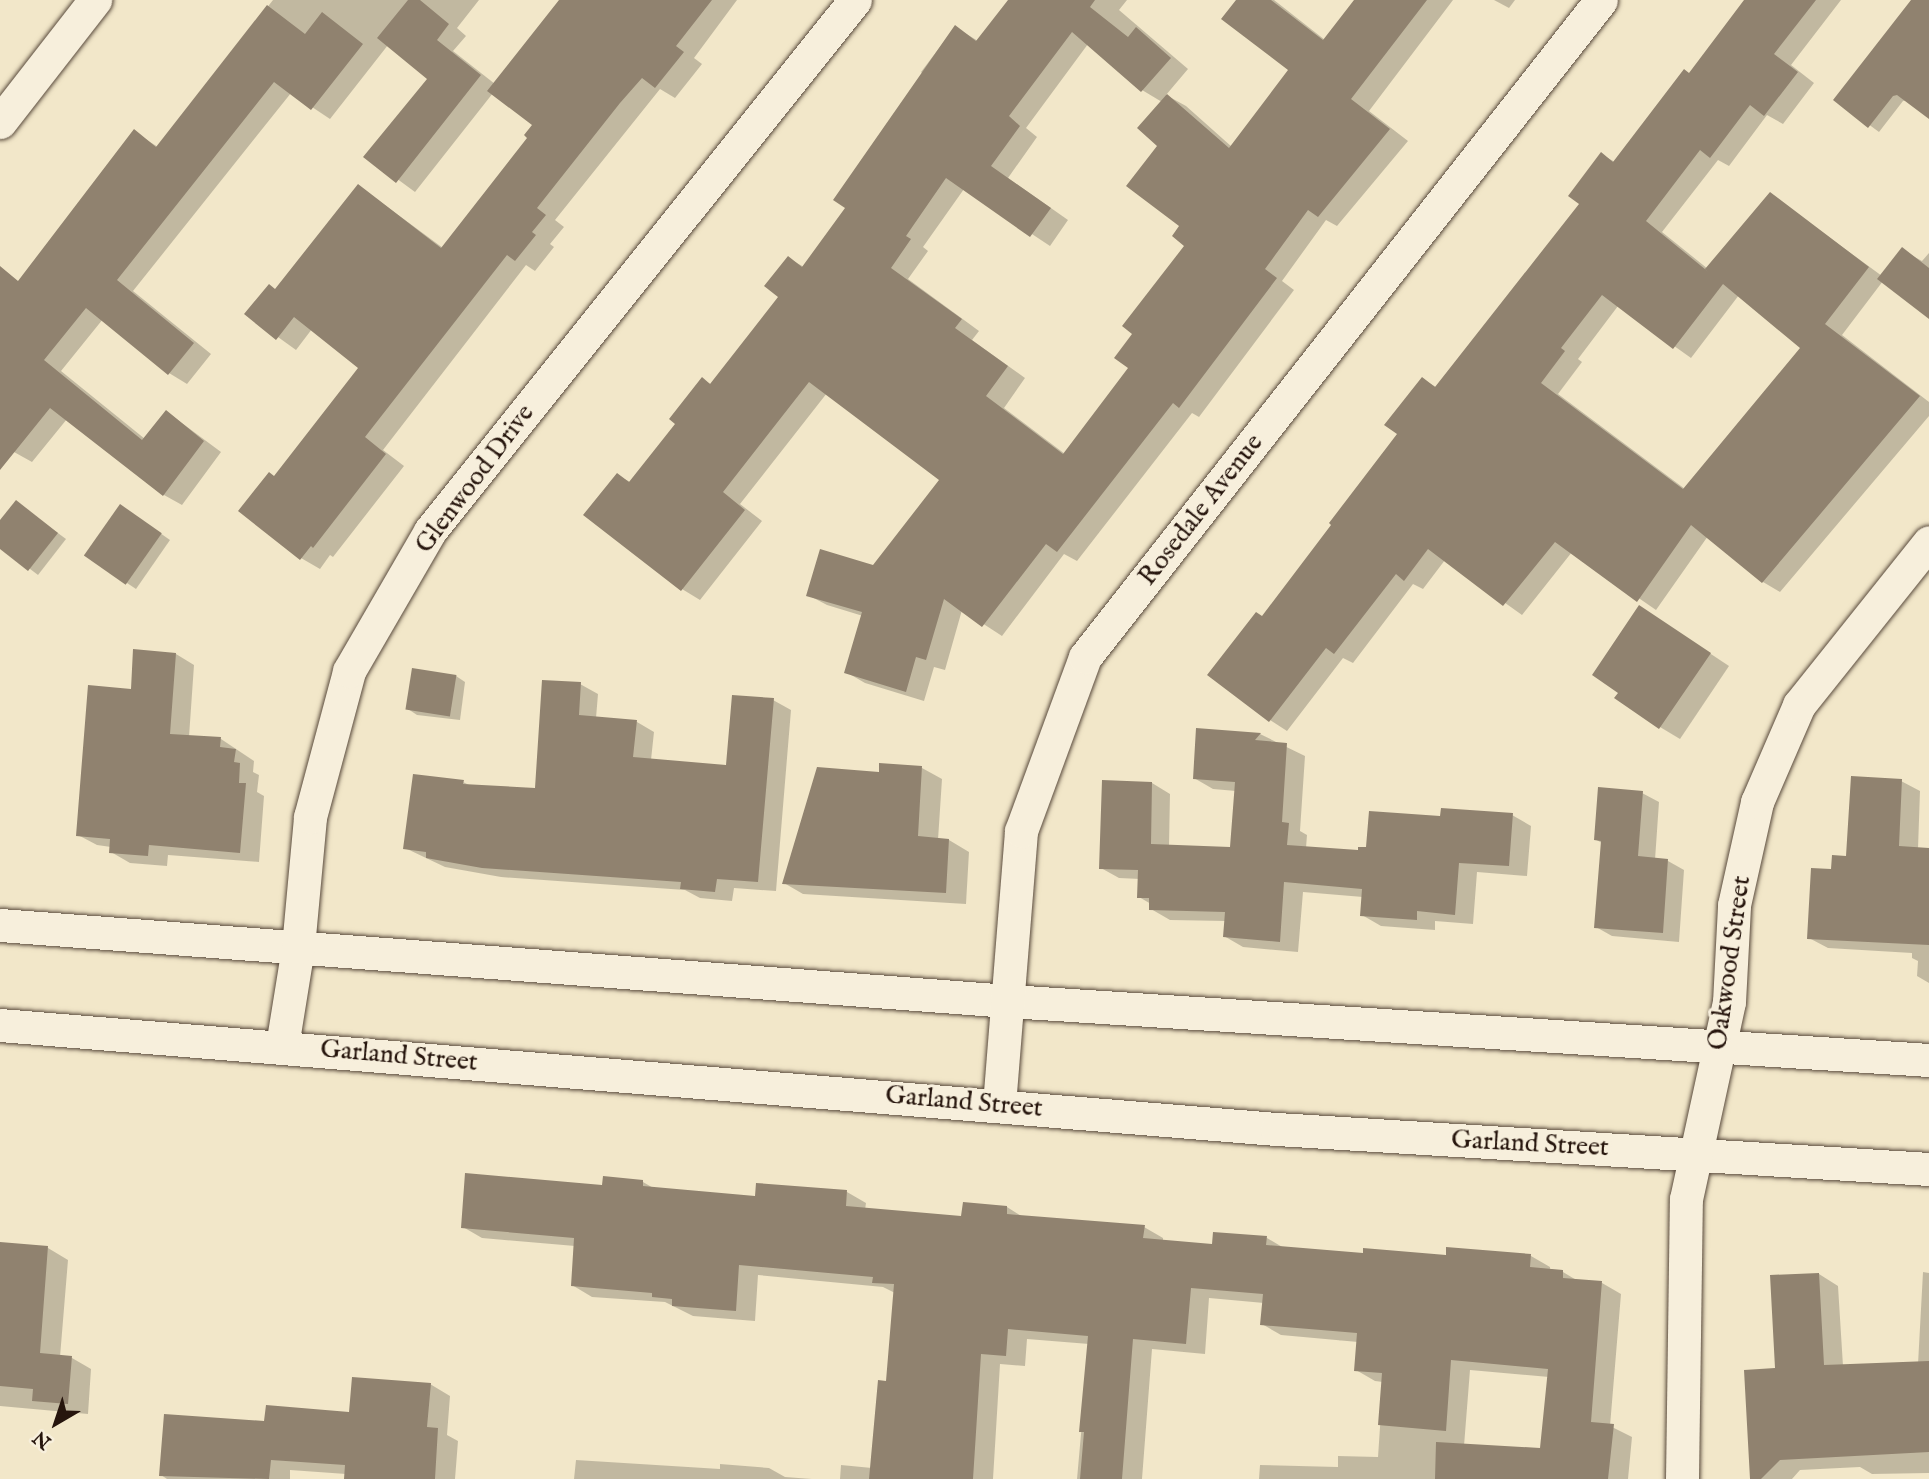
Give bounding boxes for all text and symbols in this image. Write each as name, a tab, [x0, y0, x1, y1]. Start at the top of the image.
street label: Glenwood Drive	[409, 398, 541, 560]
street label: Rosedale Avenue	[1132, 428, 1270, 592]
street label: Oakwood Street	[1702, 874, 1758, 1052]
street label: Garland Street	[319, 1034, 479, 1078]
street label: Garland Street	[884, 1080, 1044, 1124]
street label: Garland Street	[1450, 1124, 1610, 1164]
north arrow	[21, 1388, 91, 1458]
text: N	[29, 1425, 57, 1454]

